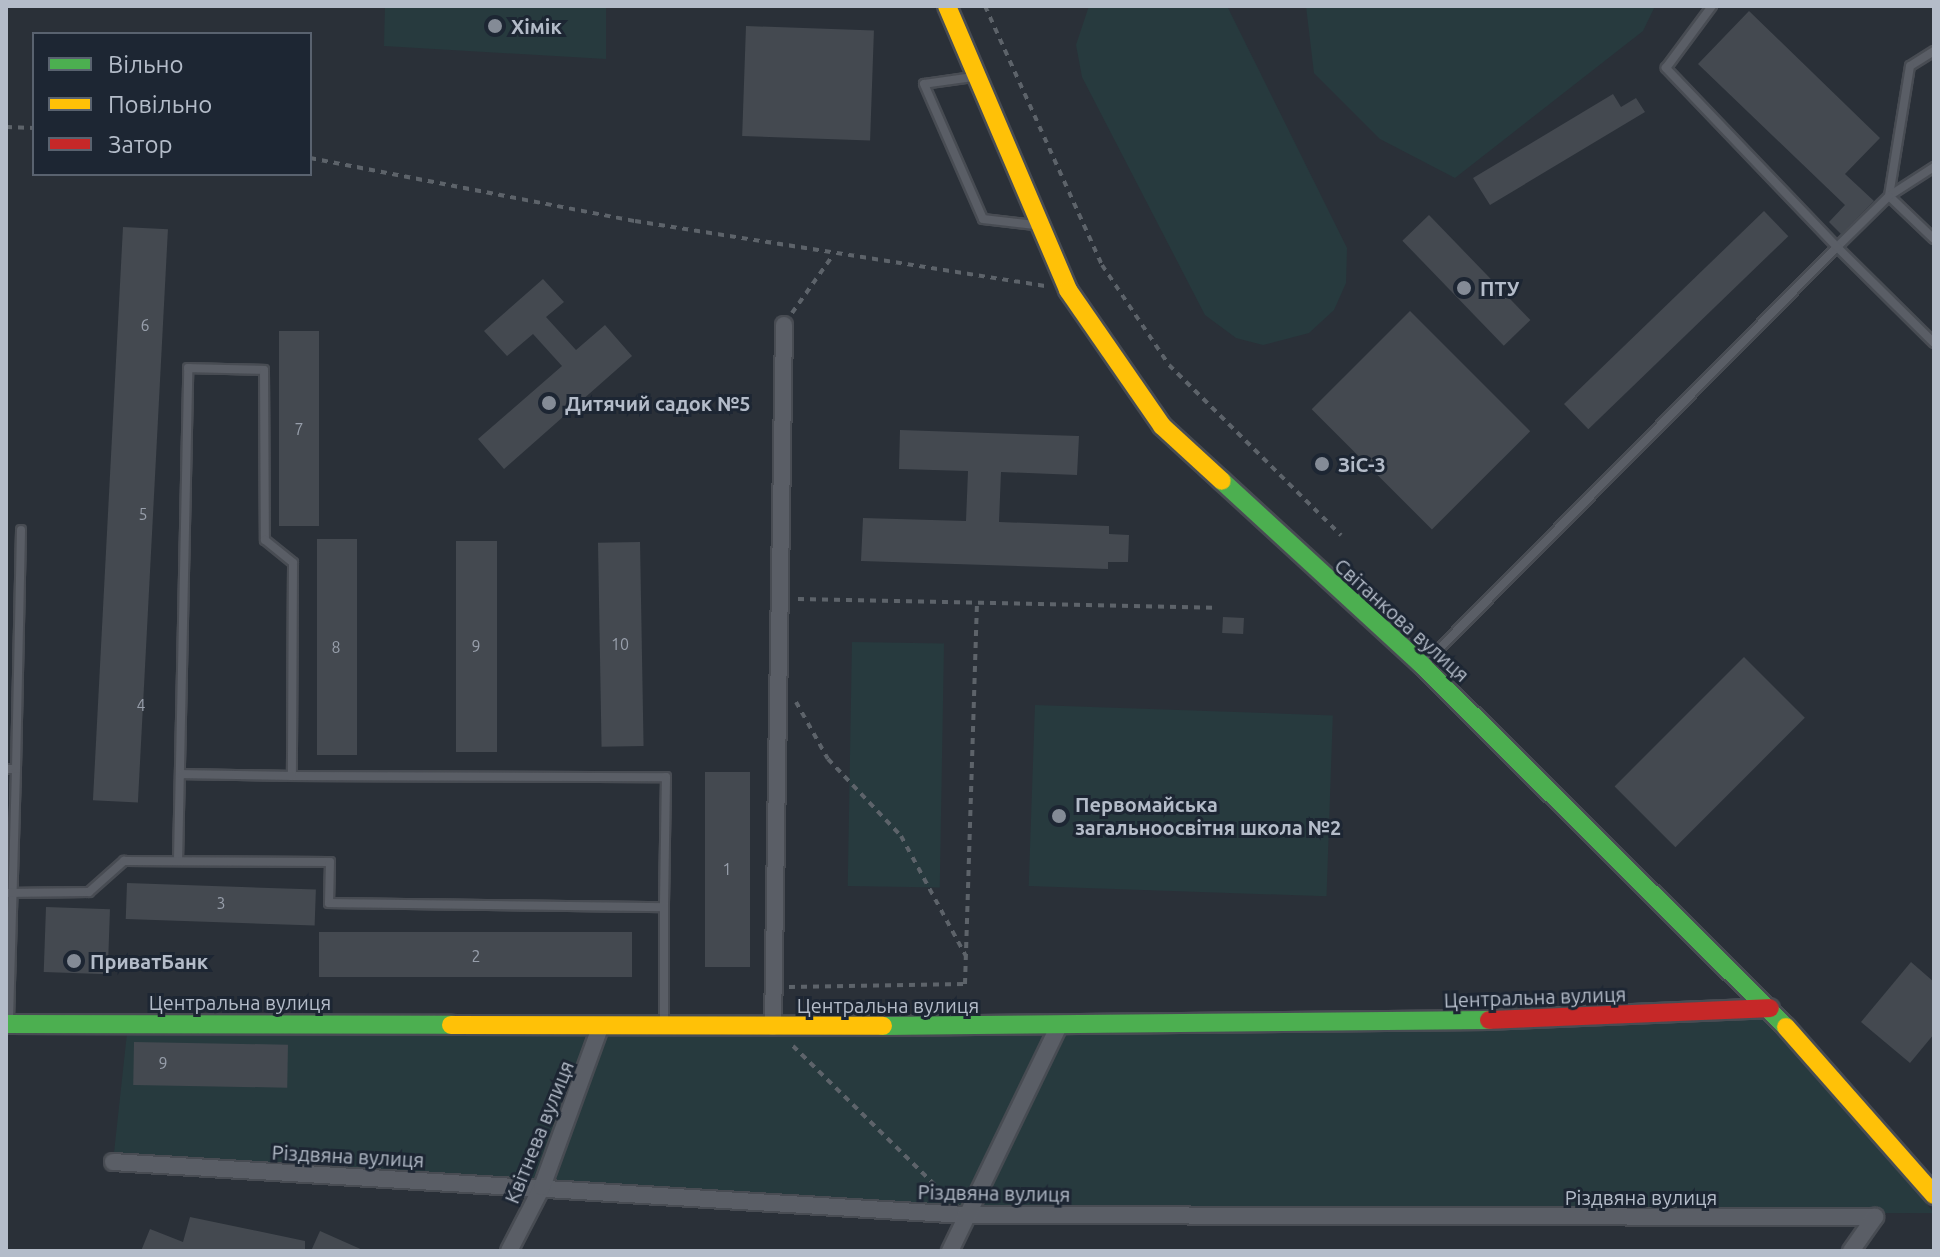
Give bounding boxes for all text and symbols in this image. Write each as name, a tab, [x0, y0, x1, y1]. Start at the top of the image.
place label: Хімік	[511, 14, 562, 38]
marker: Хімік	[486, 17, 504, 35]
legend	[32, 32, 312, 176]
text: Вільно	[108, 51, 184, 78]
text: Повільно	[108, 91, 212, 118]
text: Затор	[108, 131, 173, 158]
place label: ПТУ	[1480, 276, 1519, 300]
marker: ПТУ	[1455, 279, 1473, 297]
house number: 6	[140, 315, 150, 335]
place label: Дитячий садок №5	[565, 391, 750, 415]
marker: Дитячий садок №5	[540, 394, 558, 412]
house number: 7	[294, 419, 304, 439]
place label: ЗіС-3	[1338, 452, 1386, 476]
marker: ЗіС-3	[1313, 455, 1331, 473]
house number: 5	[138, 504, 148, 524]
street label: Світанкова вулиця	[1330, 553, 1474, 687]
house number: 10	[611, 634, 629, 654]
house number: 9	[471, 636, 481, 656]
house number: 8	[331, 637, 341, 657]
house number: 4	[136, 695, 146, 715]
place label: Первомайська загальноосвітня школа №2	[1075, 792, 1341, 839]
marker: Первомайська загальноосвітня школа №2	[1050, 807, 1068, 825]
house number: 1	[722, 859, 732, 879]
house number: 3	[216, 893, 226, 913]
house number: 2	[471, 946, 481, 966]
place label: ПриватБанк	[90, 949, 208, 973]
marker: ПриватБанк	[65, 952, 83, 970]
street label: Центральна вулиця	[1443, 982, 1627, 1012]
street label: Центральна вулиця	[149, 990, 331, 1014]
street label: Центральна вулиця	[797, 993, 979, 1017]
house number: 9	[158, 1053, 168, 1073]
street label: Квітнева вулиця	[499, 1057, 579, 1207]
street label: Різдвяна вулиця	[271, 1140, 425, 1172]
street label: Різдвяна вулиця	[917, 1180, 1071, 1206]
street label: Різдвяна вулиця	[1565, 1185, 1717, 1209]

